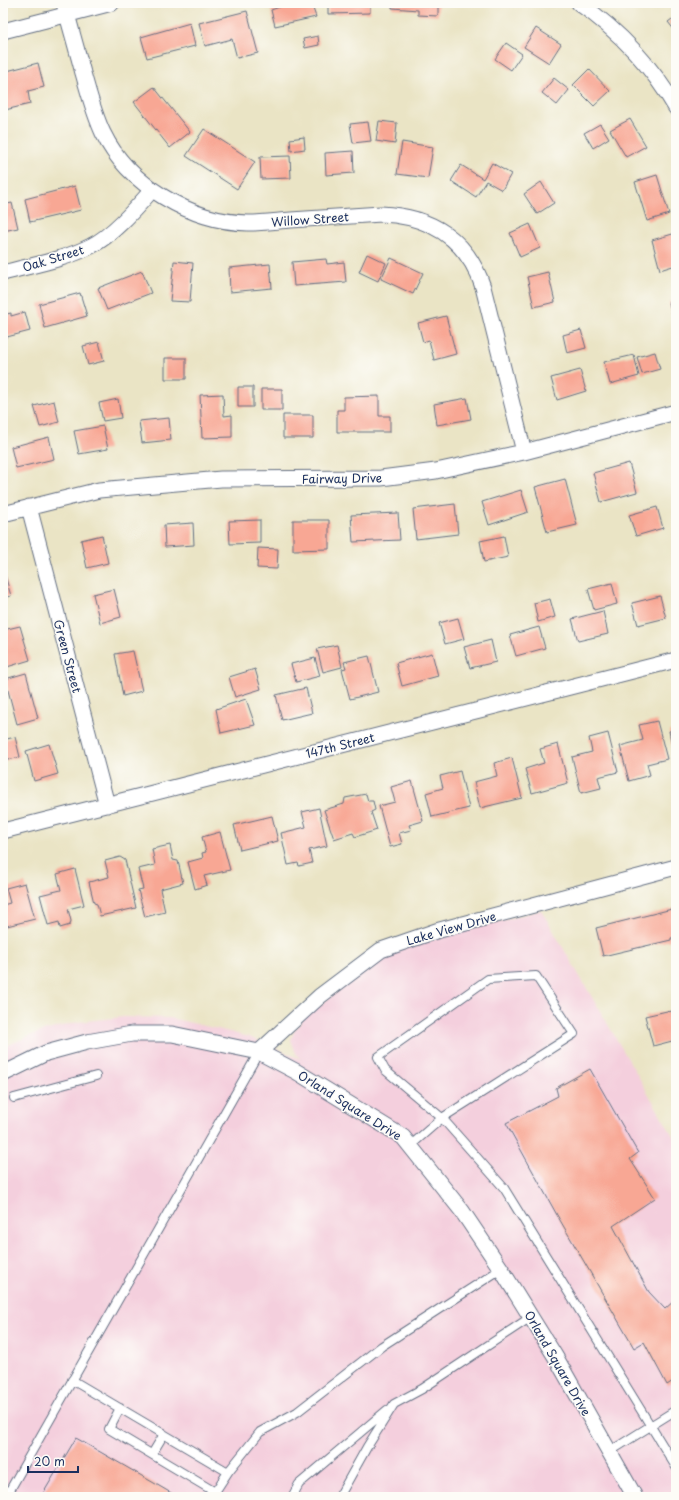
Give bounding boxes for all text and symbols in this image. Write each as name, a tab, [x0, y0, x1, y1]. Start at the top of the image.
street label: Willow Street	[270, 207, 350, 231]
street label: Oak Street	[20, 240, 86, 276]
street label: Fairway Drive	[302, 468, 383, 488]
street label: Green Street	[50, 617, 86, 695]
street label: 147th Street	[304, 728, 376, 762]
street label: Lake View Drive	[404, 907, 498, 949]
street label: Orland Square Drive	[295, 1066, 405, 1144]
street label: Orland Square Drive	[520, 1307, 596, 1419]
scale bar	[28, 1448, 78, 1474]
text: 20 m	[34, 1452, 65, 1470]

